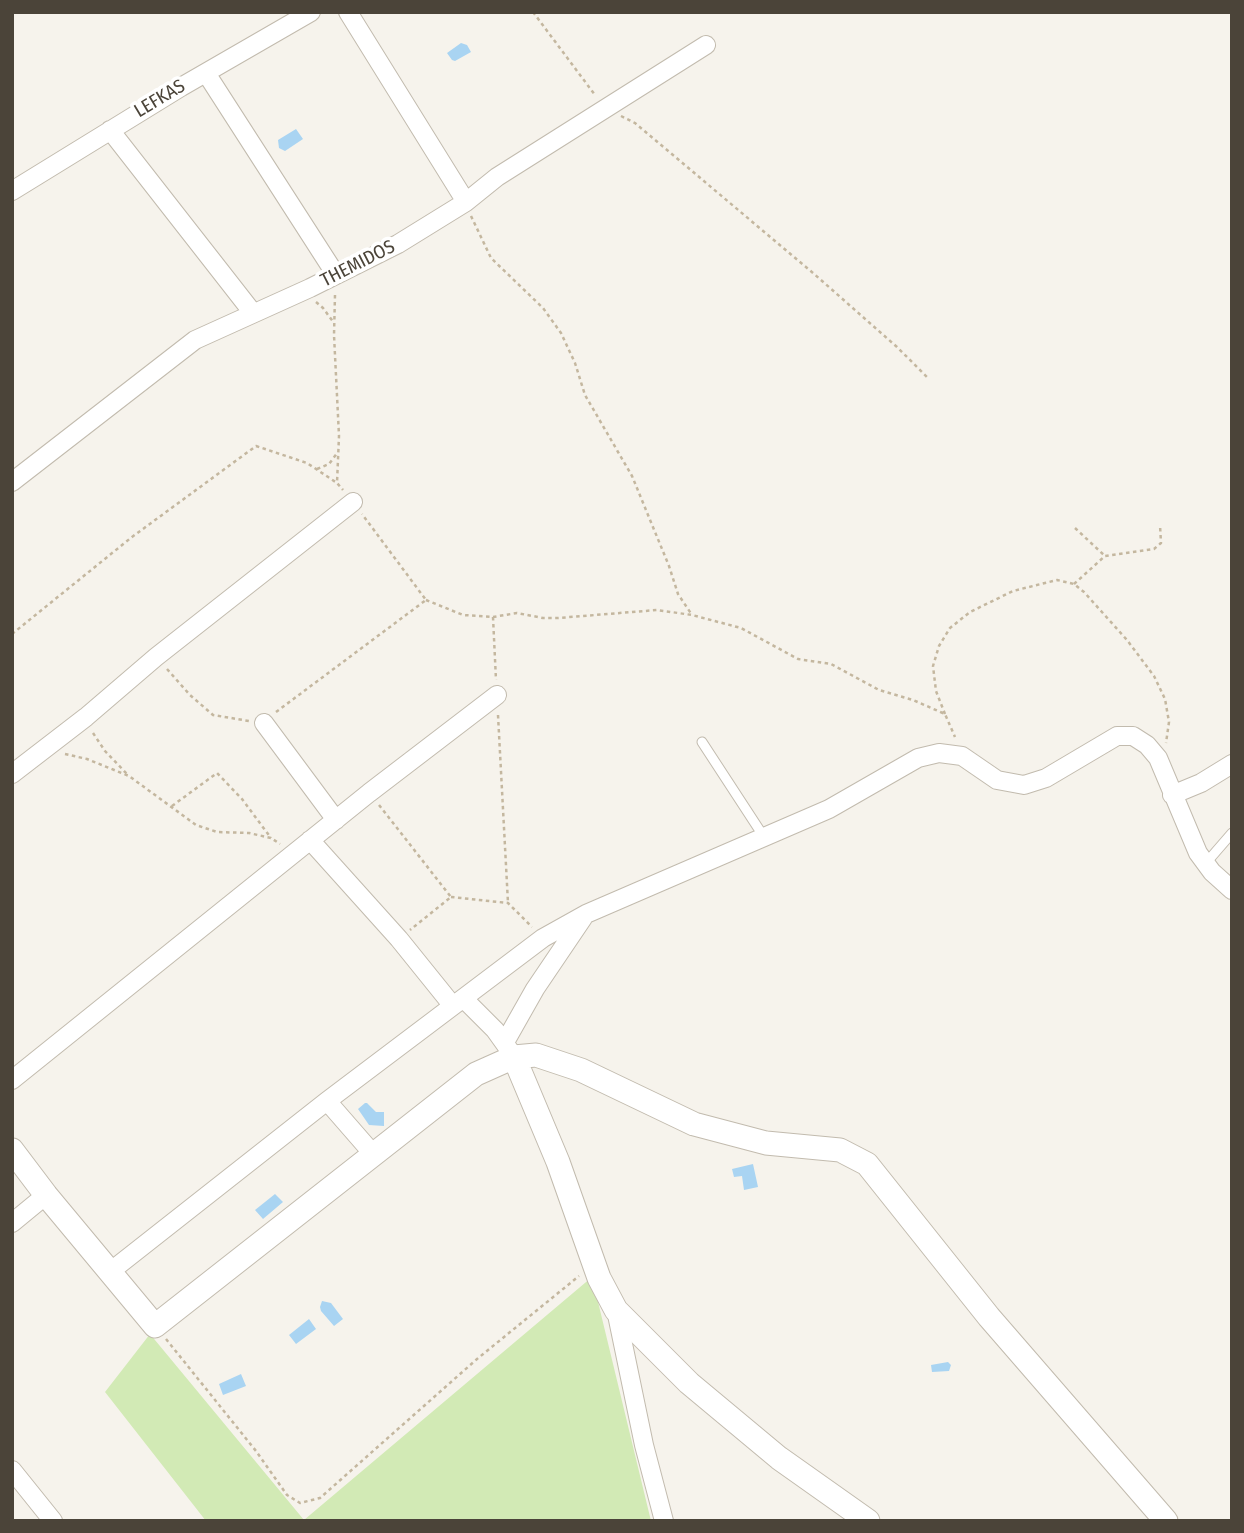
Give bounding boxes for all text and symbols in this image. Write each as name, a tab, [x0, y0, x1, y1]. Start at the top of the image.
street label: LEFKAS	[131, 75, 189, 123]
street label: THEMIDOS	[317, 236, 399, 292]

